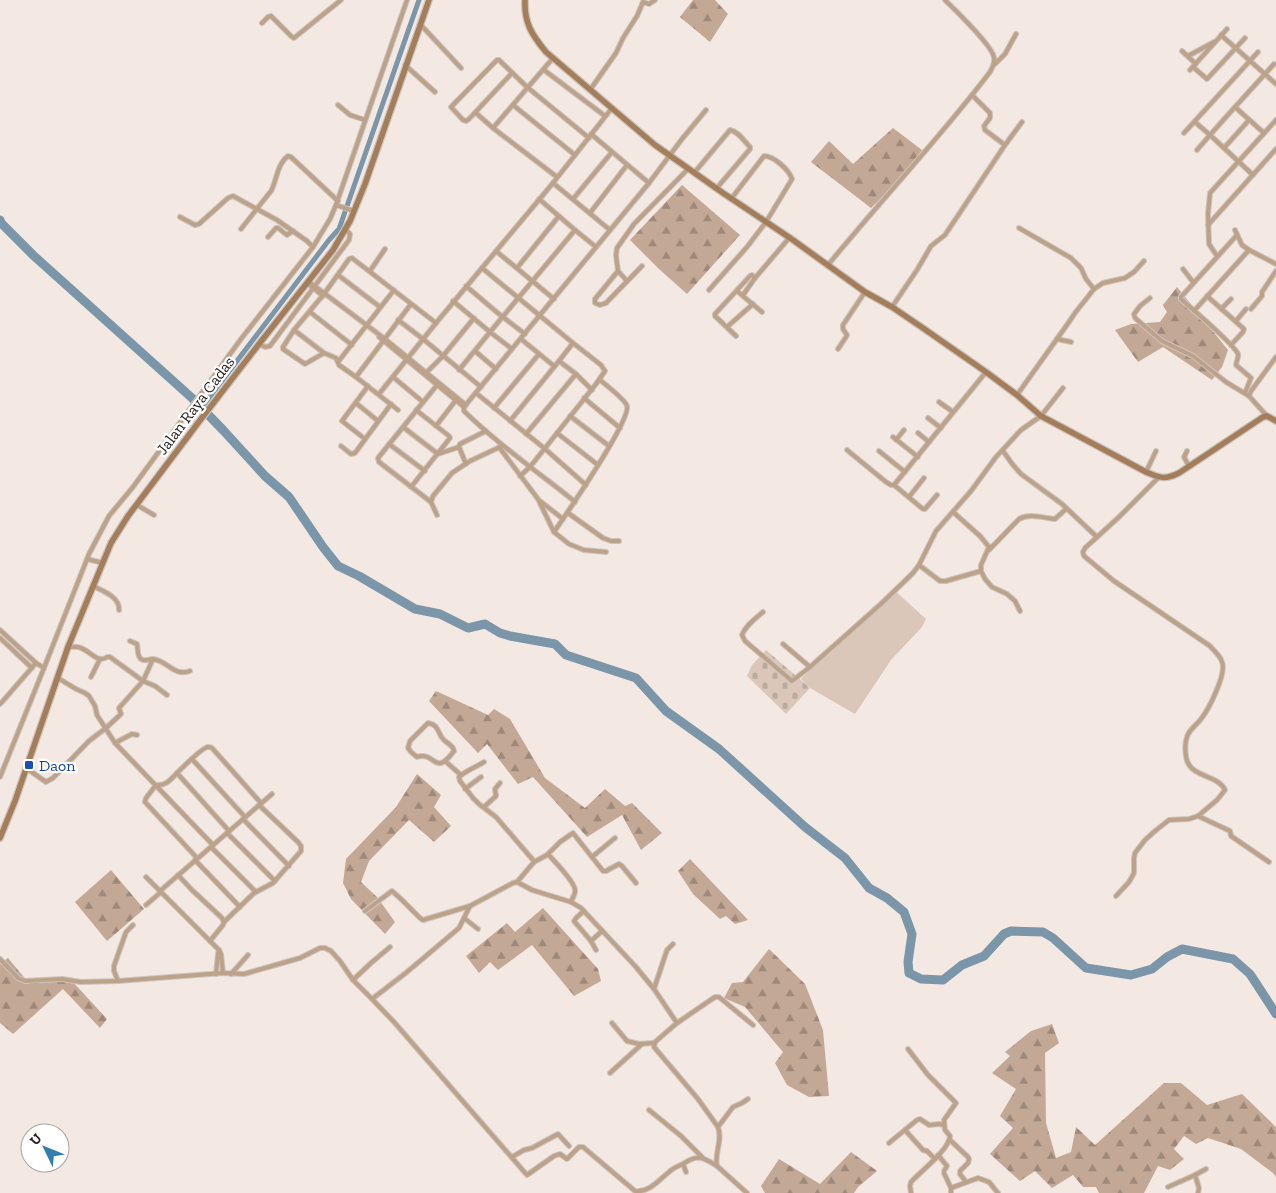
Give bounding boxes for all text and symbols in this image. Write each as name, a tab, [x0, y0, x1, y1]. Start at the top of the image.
street label: Jalan Raya Cadas	[152, 353, 238, 458]
place label: Daon	[39, 756, 76, 775]
marker: Daon	[23, 759, 35, 771]
north arrow	[20, 1123, 70, 1173]
text: U	[26, 1130, 46, 1149]

